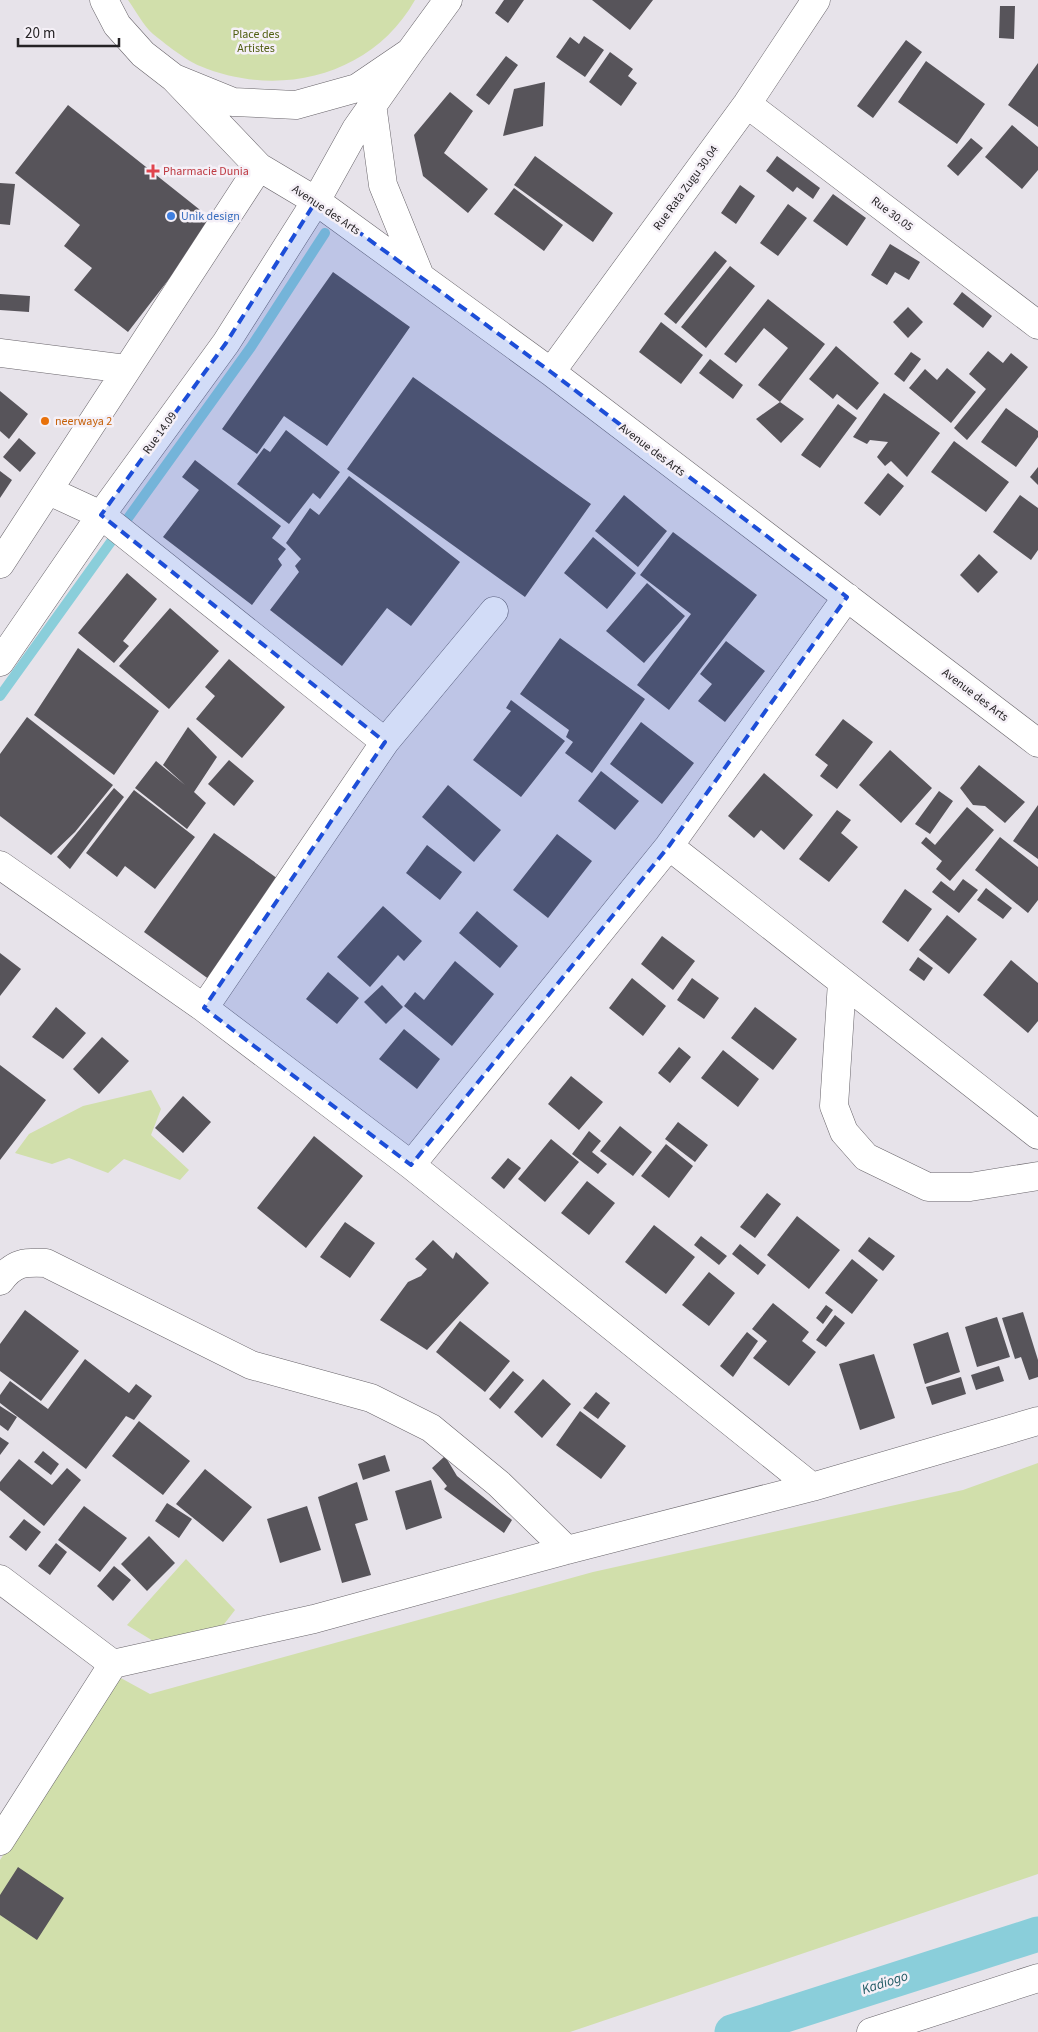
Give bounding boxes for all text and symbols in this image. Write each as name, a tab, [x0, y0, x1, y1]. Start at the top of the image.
scale bar	[18, 15, 119, 47]
text: 20 m	[25, 23, 55, 44]
park label: Place des Artistes	[232, 26, 280, 57]
street label: Rue Rata Zugu 30.04	[649, 142, 723, 234]
place label: Pharmacie Dunia	[163, 163, 249, 180]
marker: Pharmacie Dunia	[147, 165, 159, 177]
street label: Avenue des Arts	[288, 181, 364, 239]
street label: Rue 30.05	[867, 193, 917, 235]
place label: Unik design	[181, 208, 240, 225]
marker: Unik design	[165, 210, 177, 222]
street label: Rue 14.09	[139, 408, 181, 458]
place label: neerwaya 2	[55, 413, 112, 430]
marker: neerwaya 2	[39, 415, 51, 427]
street label: Avenue des Arts	[615, 419, 689, 481]
street label: Avenue des Arts	[938, 664, 1012, 726]
water label: Kadiogo	[859, 1966, 911, 2000]

